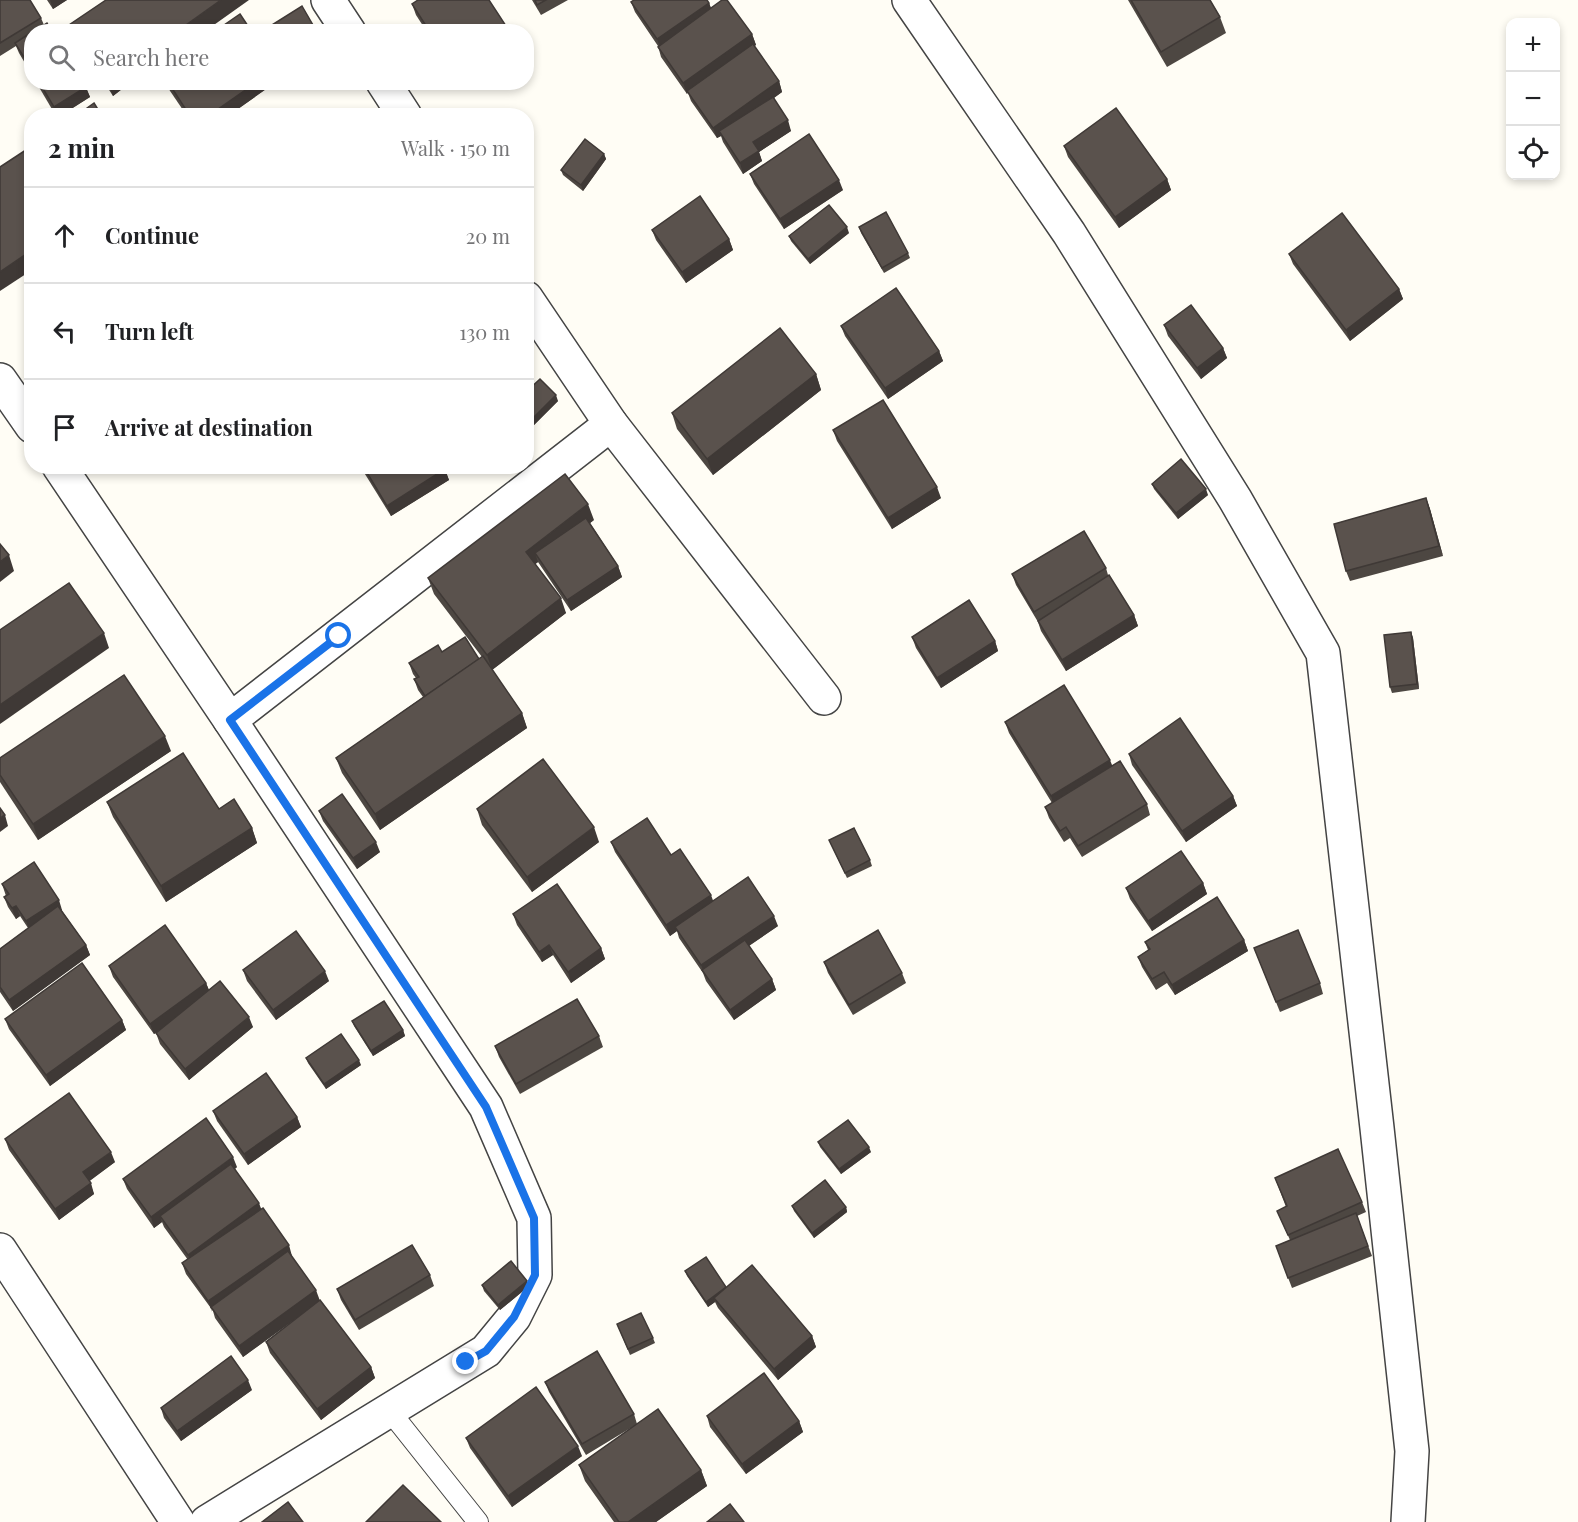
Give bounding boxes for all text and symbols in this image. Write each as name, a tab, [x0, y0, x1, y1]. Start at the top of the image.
map controls	[1506, 18, 1560, 180]
button: +	[1506, 18, 1560, 72]
search box	[24, 24, 534, 90]
icon: search	[45, 41, 78, 74]
text: Search here	[93, 42, 209, 72]
button: −	[1506, 72, 1560, 126]
button: locate	[1506, 126, 1560, 180]
text: 2 min	[48, 130, 115, 165]
text: Walk · 150 m	[401, 134, 510, 161]
icon: ahead	[48, 219, 81, 252]
text: Continue	[105, 220, 199, 250]
text: 20 m	[466, 222, 510, 249]
icon: left	[48, 315, 81, 348]
text: Turn left	[105, 316, 194, 346]
text: 130 m	[459, 318, 510, 345]
icon: arrive	[48, 411, 81, 444]
text: Arrive at destination	[105, 412, 313, 442]
route start	[325, 622, 351, 648]
route end	[452, 1348, 478, 1374]

